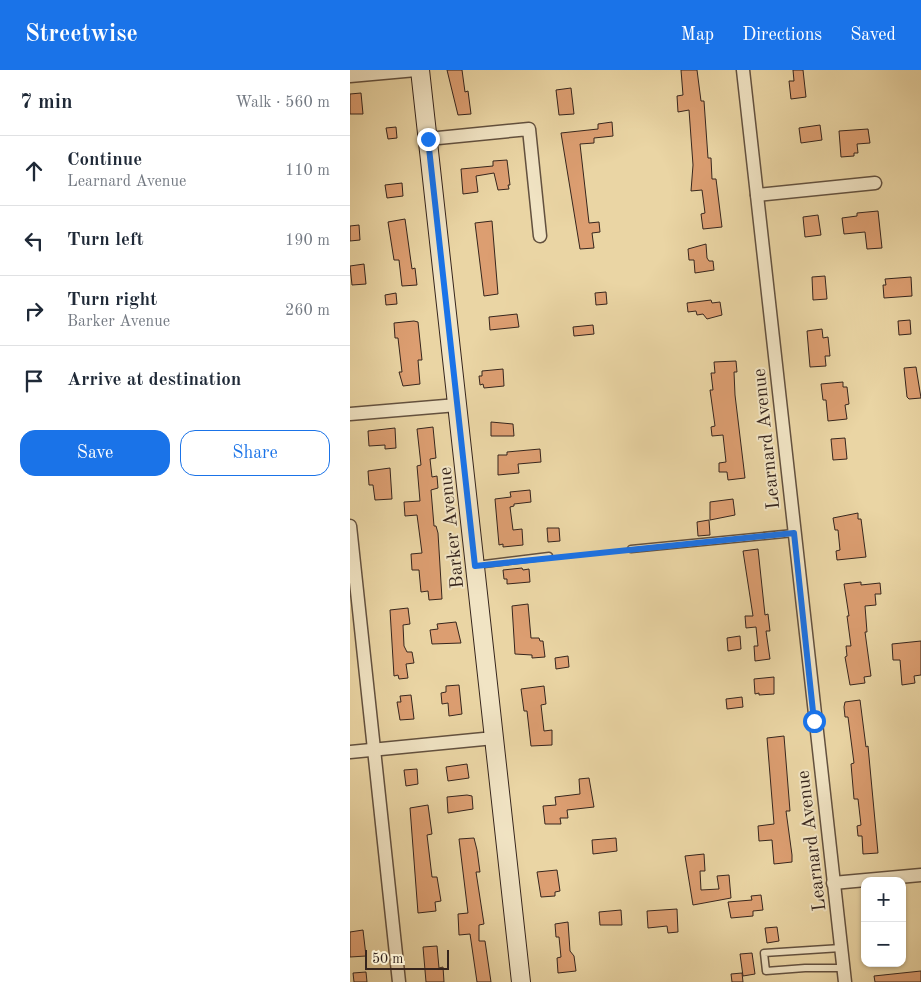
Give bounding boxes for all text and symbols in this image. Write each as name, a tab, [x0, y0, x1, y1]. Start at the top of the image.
text: Streetwise	[25, 23, 138, 47]
text: Map	[681, 26, 714, 44]
text: Directions	[742, 26, 822, 44]
text: Saved	[850, 26, 896, 44]
text: 7 min	[20, 92, 73, 113]
text: Walk · 560 m	[235, 95, 330, 111]
route end	[417, 128, 440, 151]
text: Continue	[67, 151, 142, 170]
icon: ahead	[20, 157, 48, 185]
text: 110 m	[285, 163, 330, 179]
text: Learnard Avenue	[67, 174, 186, 190]
icon: left	[20, 227, 48, 255]
text: Turn left	[67, 231, 144, 250]
text: 190 m	[285, 233, 330, 249]
text: Turn right	[67, 291, 157, 310]
icon: right	[20, 297, 48, 325]
text: 260 m	[285, 303, 330, 319]
text: Barker Avenue	[67, 314, 170, 330]
icon: arrive	[20, 367, 48, 395]
street label: Learnard Avenue	[751, 367, 784, 510]
text: Arrive at destination	[67, 371, 241, 390]
button: Save	[20, 430, 170, 476]
button: Share	[180, 430, 330, 476]
street label: Barker Avenue	[437, 466, 468, 590]
route start	[803, 710, 826, 733]
street label: Learnard Avenue	[794, 769, 831, 912]
map controls	[861, 877, 906, 967]
button: +	[861, 877, 906, 922]
button: −	[861, 922, 906, 967]
scale bar	[365, 947, 449, 970]
text: 50 m	[372, 952, 403, 966]

